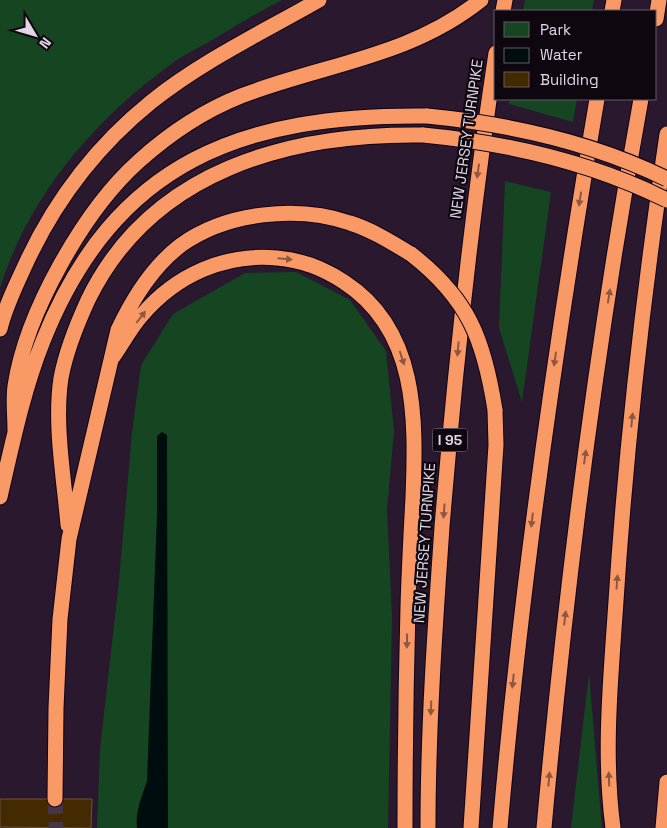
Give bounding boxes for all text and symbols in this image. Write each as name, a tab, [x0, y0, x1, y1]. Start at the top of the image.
north arrow	[10, 10, 60, 60]
legend	[494, 10, 657, 100]
text: Park	[540, 20, 571, 39]
text: N	[35, 34, 55, 52]
text: Water	[540, 45, 583, 64]
street label: NEW JERSEY TURNPIKE	[445, 58, 487, 220]
text: Building	[540, 70, 599, 89]
one-way arrow	[474, 163, 482, 179]
one-way arrow	[576, 191, 584, 207]
one-way arrow	[277, 255, 293, 263]
one-way arrow	[605, 287, 613, 303]
one-way arrow	[136, 311, 147, 324]
one-way arrow	[454, 342, 462, 358]
one-way arrow	[398, 351, 406, 366]
one-way arrow	[551, 352, 559, 368]
one-way arrow	[628, 412, 636, 428]
road number: I 95	[432, 428, 468, 452]
one-way arrow	[582, 448, 590, 464]
street label: NEW JERSEY TURNPIKE	[409, 462, 439, 624]
one-way arrow	[439, 504, 447, 520]
one-way arrow	[528, 512, 536, 528]
one-way arrow	[614, 574, 622, 590]
one-way arrow	[561, 609, 569, 625]
one-way arrow	[403, 634, 411, 650]
one-way arrow	[509, 674, 517, 690]
one-way arrow	[427, 701, 435, 717]
one-way arrow	[545, 771, 553, 787]
one-way arrow	[604, 771, 612, 787]

